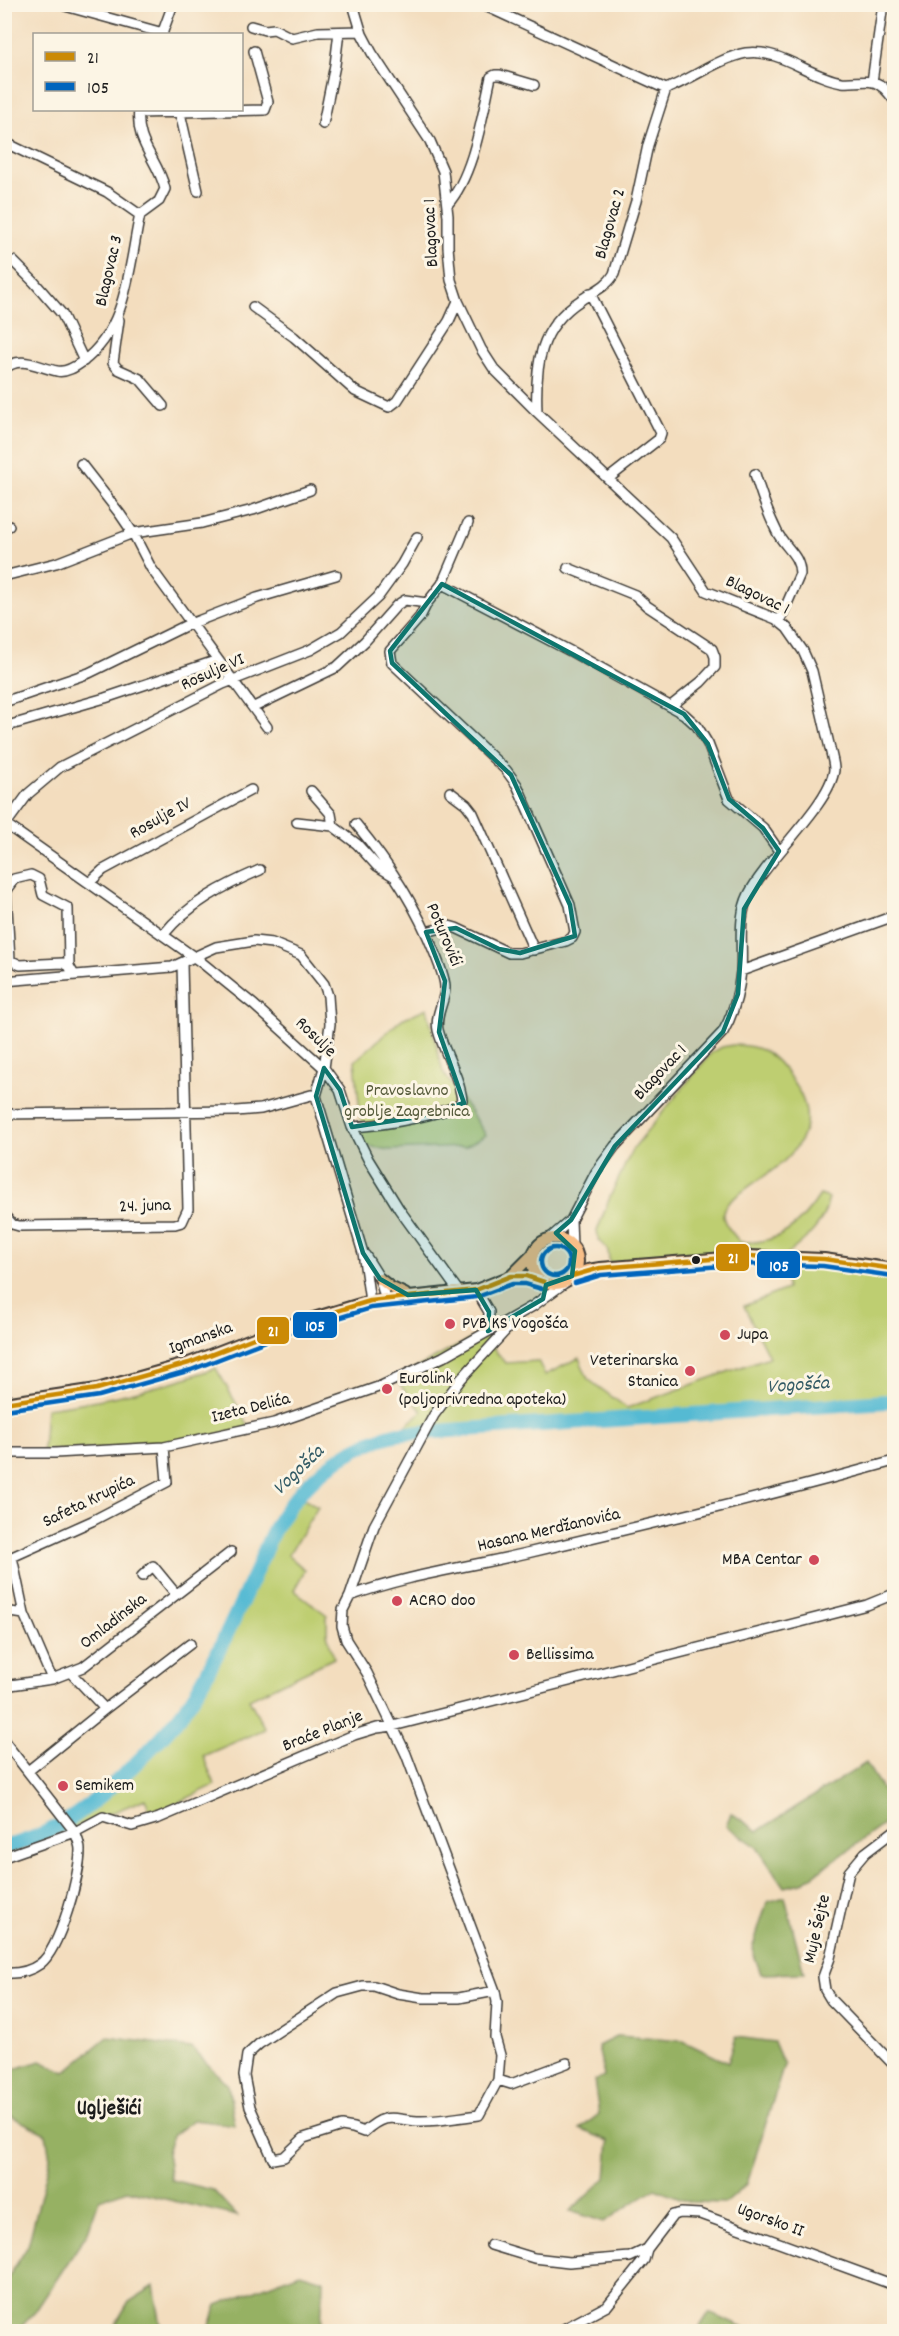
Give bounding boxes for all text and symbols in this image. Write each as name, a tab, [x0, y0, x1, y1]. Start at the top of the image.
legend	[33, 33, 243, 111]
text: 21	[87, 47, 99, 72]
text: 105	[87, 77, 109, 102]
street label: Blagovac 2	[589, 186, 633, 262]
street label: Blagovac 1	[418, 198, 446, 268]
street label: Blagovac 3	[90, 233, 130, 309]
street label: Blagovac 1	[721, 570, 793, 622]
street label: Rosulje VI	[177, 648, 249, 698]
street label: Rosulje IV	[125, 792, 197, 846]
street label: Poturovići	[418, 899, 468, 971]
street label: Rosulje	[289, 1012, 341, 1064]
street label: Blagovac 1	[629, 1039, 693, 1107]
park label: Pravoslavno groblje Zagrebnica	[344, 1079, 470, 1125]
street label: 24. juna	[119, 1194, 172, 1220]
line badge: 21	[715, 1243, 750, 1272]
text: 21	[728, 1248, 738, 1271]
line badge: 105	[756, 1250, 801, 1279]
unlabelled marker	[690, 1254, 702, 1266]
text: 105	[769, 1256, 789, 1279]
line badge: 105	[292, 1311, 338, 1339]
place label: PVB KS Vogošća	[462, 1312, 568, 1337]
street label: Igmanska	[166, 1316, 237, 1362]
line badge: 21	[256, 1316, 290, 1345]
text: 105	[305, 1316, 325, 1339]
marker: PVB KS Vogošća	[443, 1317, 457, 1331]
text: 21	[268, 1321, 278, 1344]
place label: Jupa	[737, 1323, 769, 1348]
marker: Jupa	[718, 1328, 732, 1342]
place label: Veterinarska Stanica	[590, 1349, 679, 1395]
marker: Veterinarska Stanica	[683, 1364, 697, 1378]
place label: Eurolink (poljoprivredna apoteka)	[399, 1367, 566, 1413]
water label: Vogošća	[766, 1370, 832, 1402]
marker: Eurolink (poljoprivredna apoteka)	[380, 1382, 394, 1396]
street label: Izeta Delića	[209, 1387, 293, 1431]
water label: Vogošća	[267, 1438, 332, 1503]
street label: Safeta Krupića	[39, 1469, 140, 1535]
street label: Hasana Merdžanovića	[475, 1502, 623, 1560]
place label: MBA Centar	[722, 1548, 802, 1573]
marker: MBA Centar	[807, 1553, 821, 1567]
street label: Omladinska	[75, 1588, 153, 1656]
place label: ACRO doo	[409, 1589, 475, 1614]
marker: ACRO doo	[390, 1594, 404, 1608]
place label: Bellissima	[526, 1643, 594, 1668]
marker: Bellissima	[507, 1648, 521, 1662]
street label: Braće Planje	[279, 1705, 367, 1759]
place label: Semikem	[75, 1774, 134, 1799]
marker: Semikem	[56, 1779, 70, 1793]
street label: Muje Šejte	[798, 1892, 838, 1966]
district label: Uglješići	[77, 2095, 141, 2125]
street label: Ugorsko II	[733, 2197, 807, 2245]

